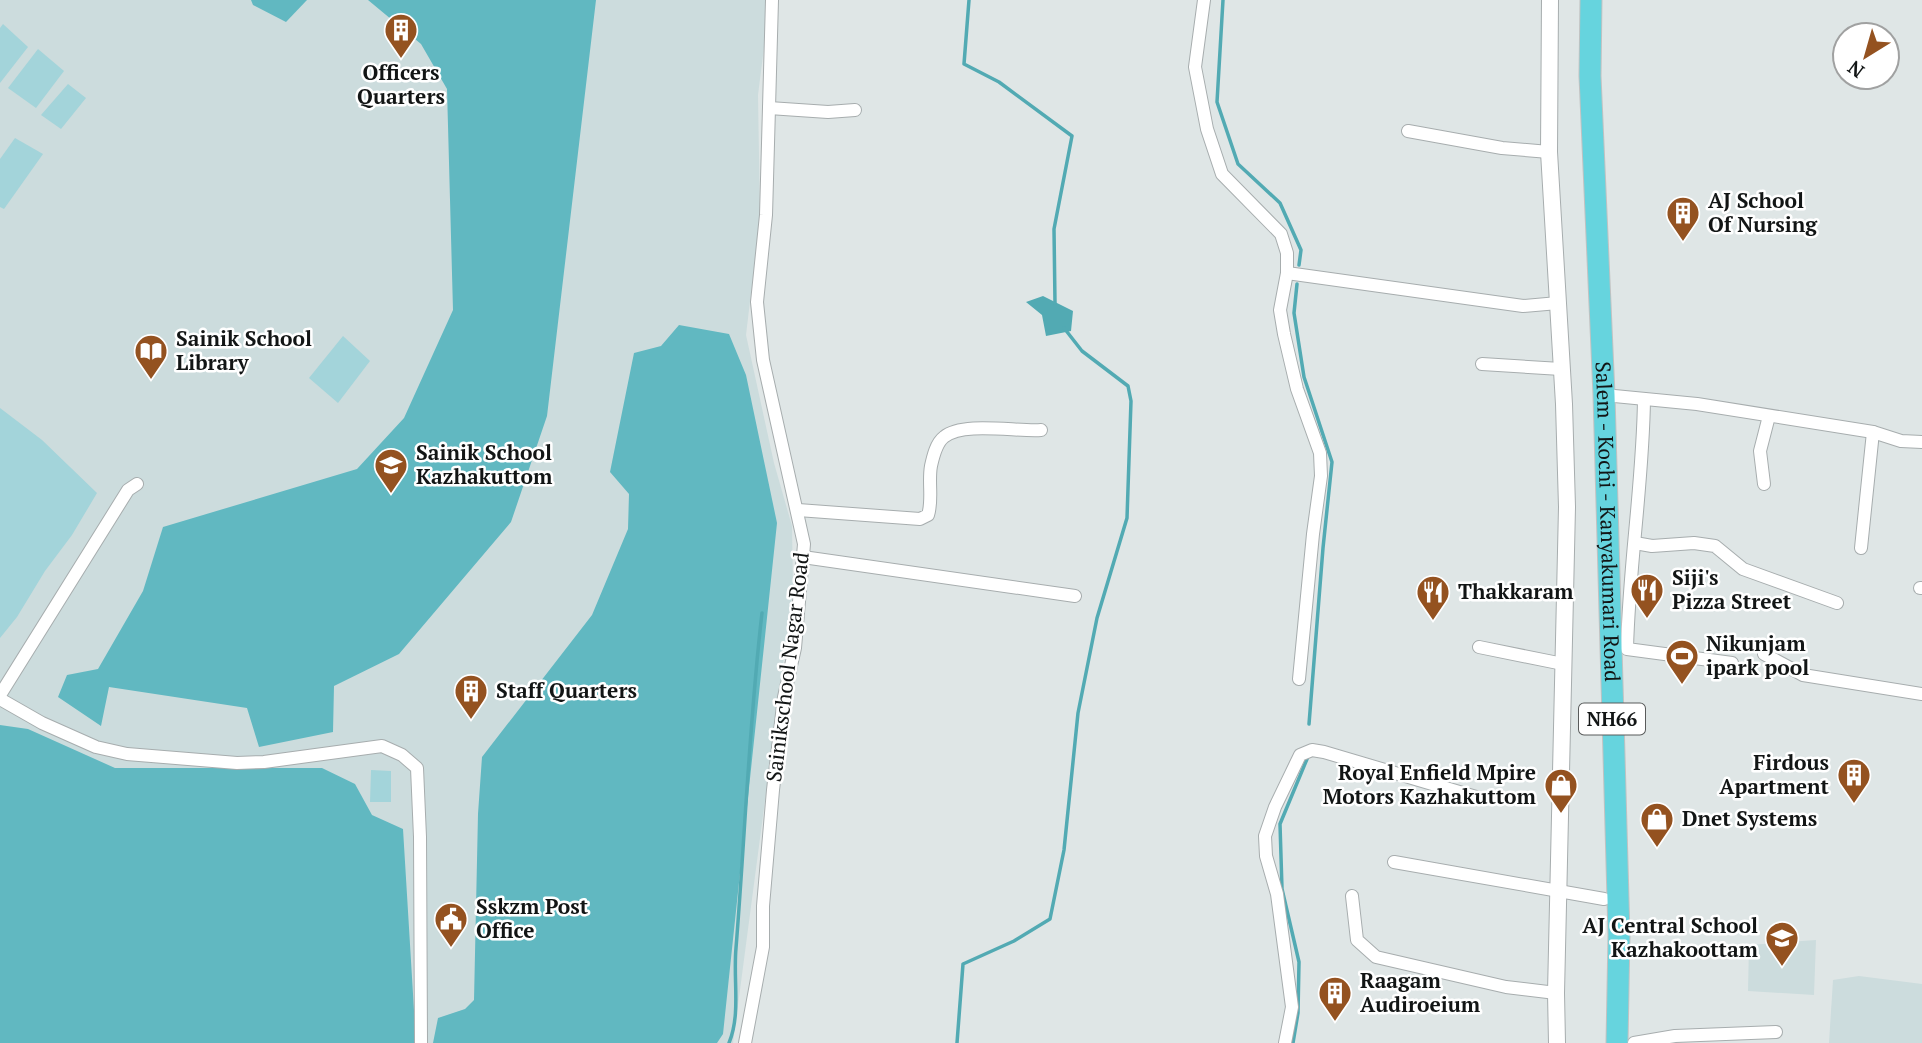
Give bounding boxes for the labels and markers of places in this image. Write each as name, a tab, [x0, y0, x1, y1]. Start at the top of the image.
building icon: Officers Quarters	[382, 11, 420, 60]
place label: Officers Quarters	[357, 58, 445, 110]
place label: AJ School Of Nursing	[1708, 186, 1818, 238]
building icon: AJ School Of Nursing	[1664, 194, 1702, 243]
place label: Sainik School Library	[176, 324, 312, 376]
library icon: Sainik School Library	[132, 332, 170, 381]
place label: Sainik School Kazhakuttom	[416, 438, 553, 490]
school or university icon: Sainik School Kazhakuttom	[372, 446, 410, 495]
place label: Siji's Pizza Street	[1672, 563, 1792, 615]
restaurant icon: Siji's Pizza Street	[1628, 571, 1666, 620]
restaurant icon: Thakkaram	[1414, 573, 1452, 622]
place label: Thakkaram	[1458, 577, 1574, 605]
place label: Nikunjam ipark pool	[1706, 629, 1809, 681]
sports icon: Nikunjam ipark pool	[1663, 637, 1701, 686]
building icon: Staff Quarters	[452, 672, 490, 721]
place label: Staff Quarters	[496, 676, 637, 704]
place label: Firdous Apartment	[1719, 748, 1830, 800]
building icon: Firdous Apartment	[1835, 756, 1873, 805]
place label: Royal Enfield Mpire Motors Kazhakuttom	[1323, 758, 1537, 810]
shop icon: Royal Enfield Mpire Motors Kazhakuttom	[1542, 766, 1580, 815]
shop icon: Dnet Systems	[1638, 800, 1676, 849]
place label: Dnet Systems	[1682, 804, 1817, 832]
place label: Sskzm Post Office	[476, 892, 589, 944]
public building icon: Sskzm Post Office	[432, 900, 470, 949]
place label: AJ Central School Kazhakoottam	[1582, 911, 1759, 963]
school or university icon: AJ Central School Kazhakoottam	[1763, 919, 1801, 968]
place label: Raagam Audiroeium	[1360, 966, 1481, 1018]
building icon: Raagam Audiroeium	[1316, 974, 1354, 1023]

